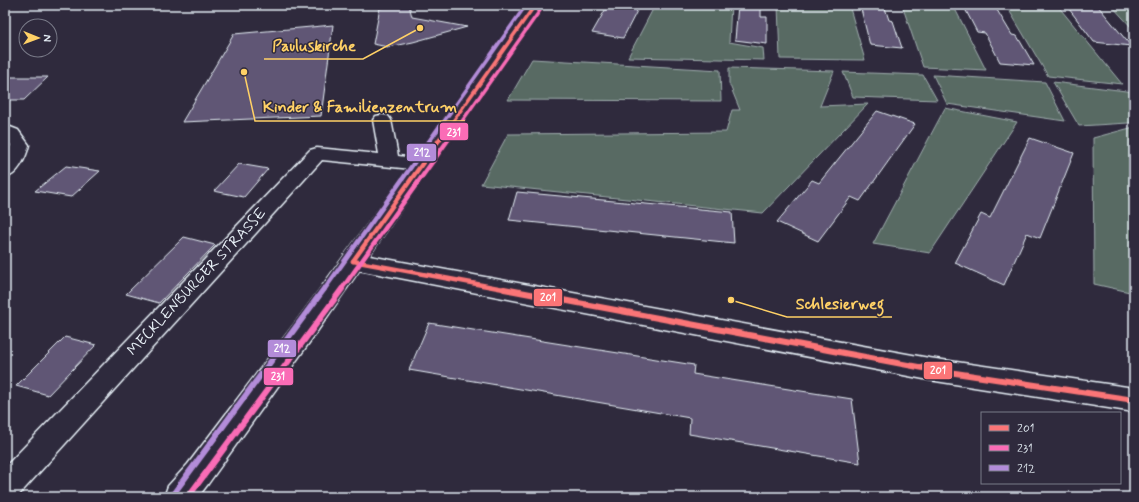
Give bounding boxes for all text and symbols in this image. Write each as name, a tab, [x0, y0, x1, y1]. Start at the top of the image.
north arrow	[18, 18, 58, 58]
callout: Pauluskirche	[264, 31, 363, 59]
text: N	[40, 34, 54, 42]
text: Pauluskirche	[272, 36, 356, 57]
callout: Kinder & Familienzentrum	[255, 93, 465, 121]
text: Kinder & Familienzentrum	[263, 97, 457, 118]
line badge: 231	[439, 122, 469, 141]
text: 231	[447, 126, 461, 140]
line badge: 212	[406, 143, 437, 162]
text: 212	[414, 146, 431, 160]
street label: MECKLENBURGER STRASSE	[123, 203, 271, 360]
line badge: 201	[533, 288, 563, 307]
callout: Schlesierweg	[787, 289, 892, 317]
text: 201	[540, 291, 556, 305]
text: Schlesierweg	[796, 294, 884, 317]
line badge: 212	[267, 339, 297, 358]
text: 212	[274, 342, 291, 356]
line badge: 201	[923, 361, 953, 380]
text: 201	[930, 364, 946, 378]
line badge: 231	[263, 367, 294, 386]
text: 231	[271, 370, 285, 384]
legend	[981, 412, 1121, 484]
text: 201	[1017, 421, 1034, 437]
text: 231	[1017, 441, 1033, 457]
text: 212	[1017, 461, 1035, 477]

